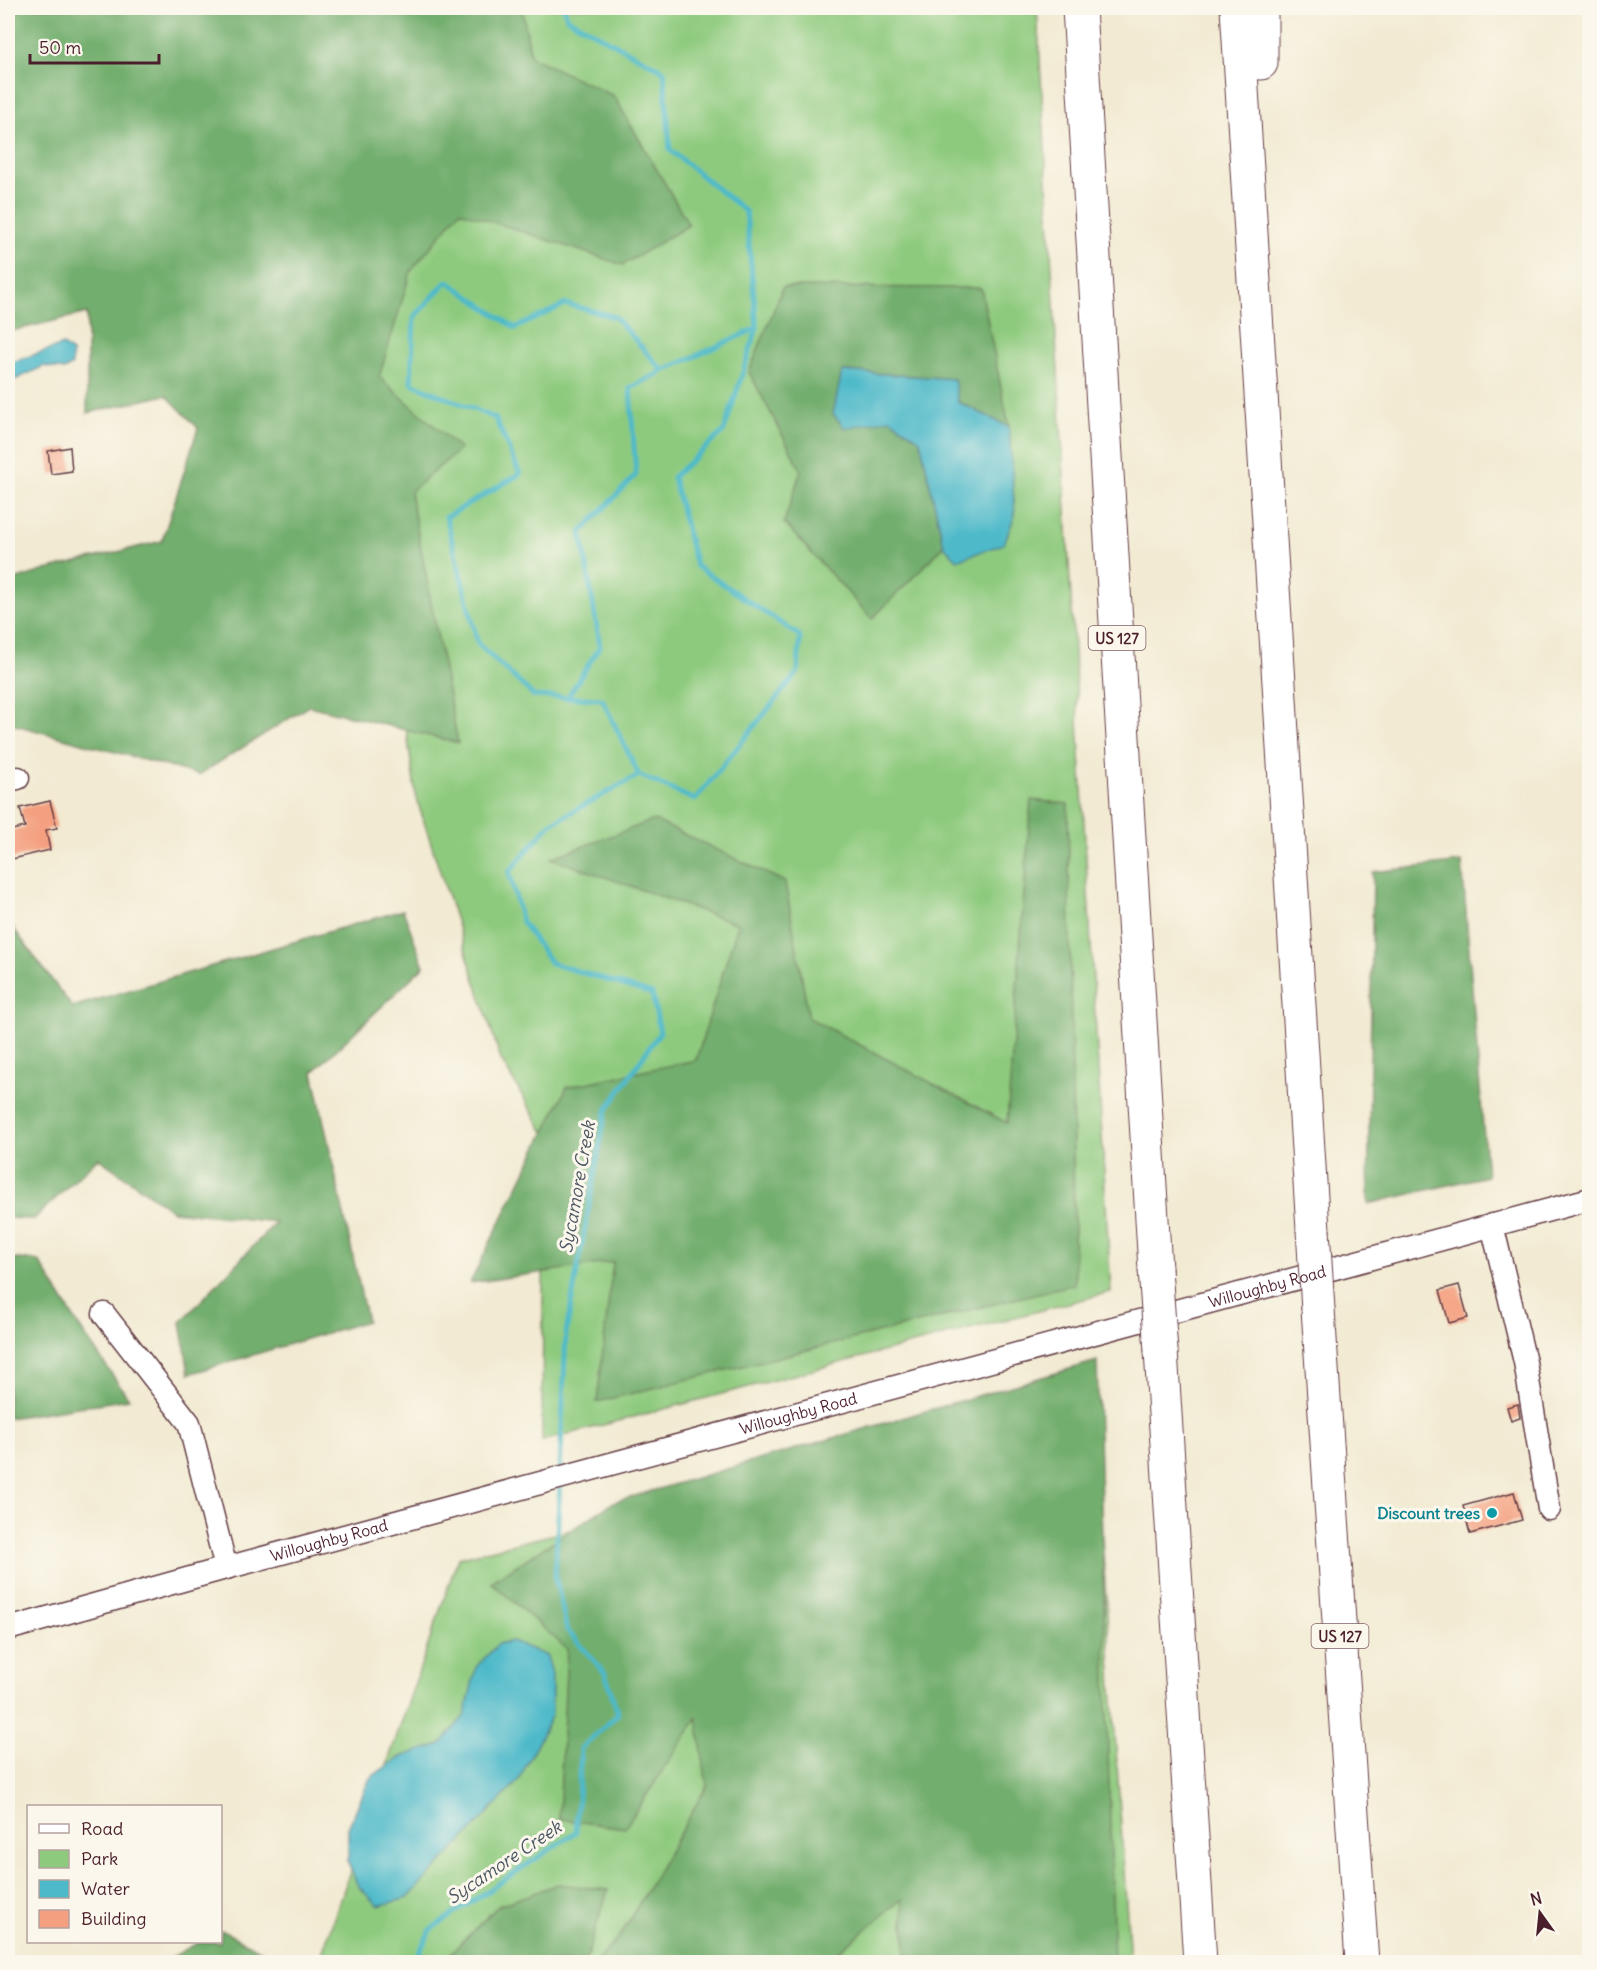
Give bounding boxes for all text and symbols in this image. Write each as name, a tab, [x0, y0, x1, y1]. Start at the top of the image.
scale bar	[30, 27, 159, 65]
text: 50 m	[39, 36, 81, 59]
road number: US 127	[1088, 626, 1146, 650]
water label: Sycamore Creek	[554, 1118, 600, 1255]
street label: Willoughby Road	[1206, 1261, 1328, 1312]
street label: Willoughby Road	[737, 1388, 859, 1439]
place label: Discount trees	[1377, 1503, 1480, 1523]
marker: Discount trees	[1485, 1506, 1499, 1520]
street label: Willoughby Road	[268, 1515, 390, 1566]
road number: US 127	[1312, 1624, 1368, 1648]
legend	[27, 1805, 222, 1943]
water label: Sycamore Creek	[442, 1814, 567, 1909]
text: Road	[81, 1817, 124, 1840]
text: Park	[81, 1847, 118, 1870]
text: Water	[81, 1877, 131, 1900]
north arrow	[1510, 1883, 1570, 1943]
text: N	[1528, 1887, 1544, 1910]
text: Building	[81, 1907, 146, 1930]

